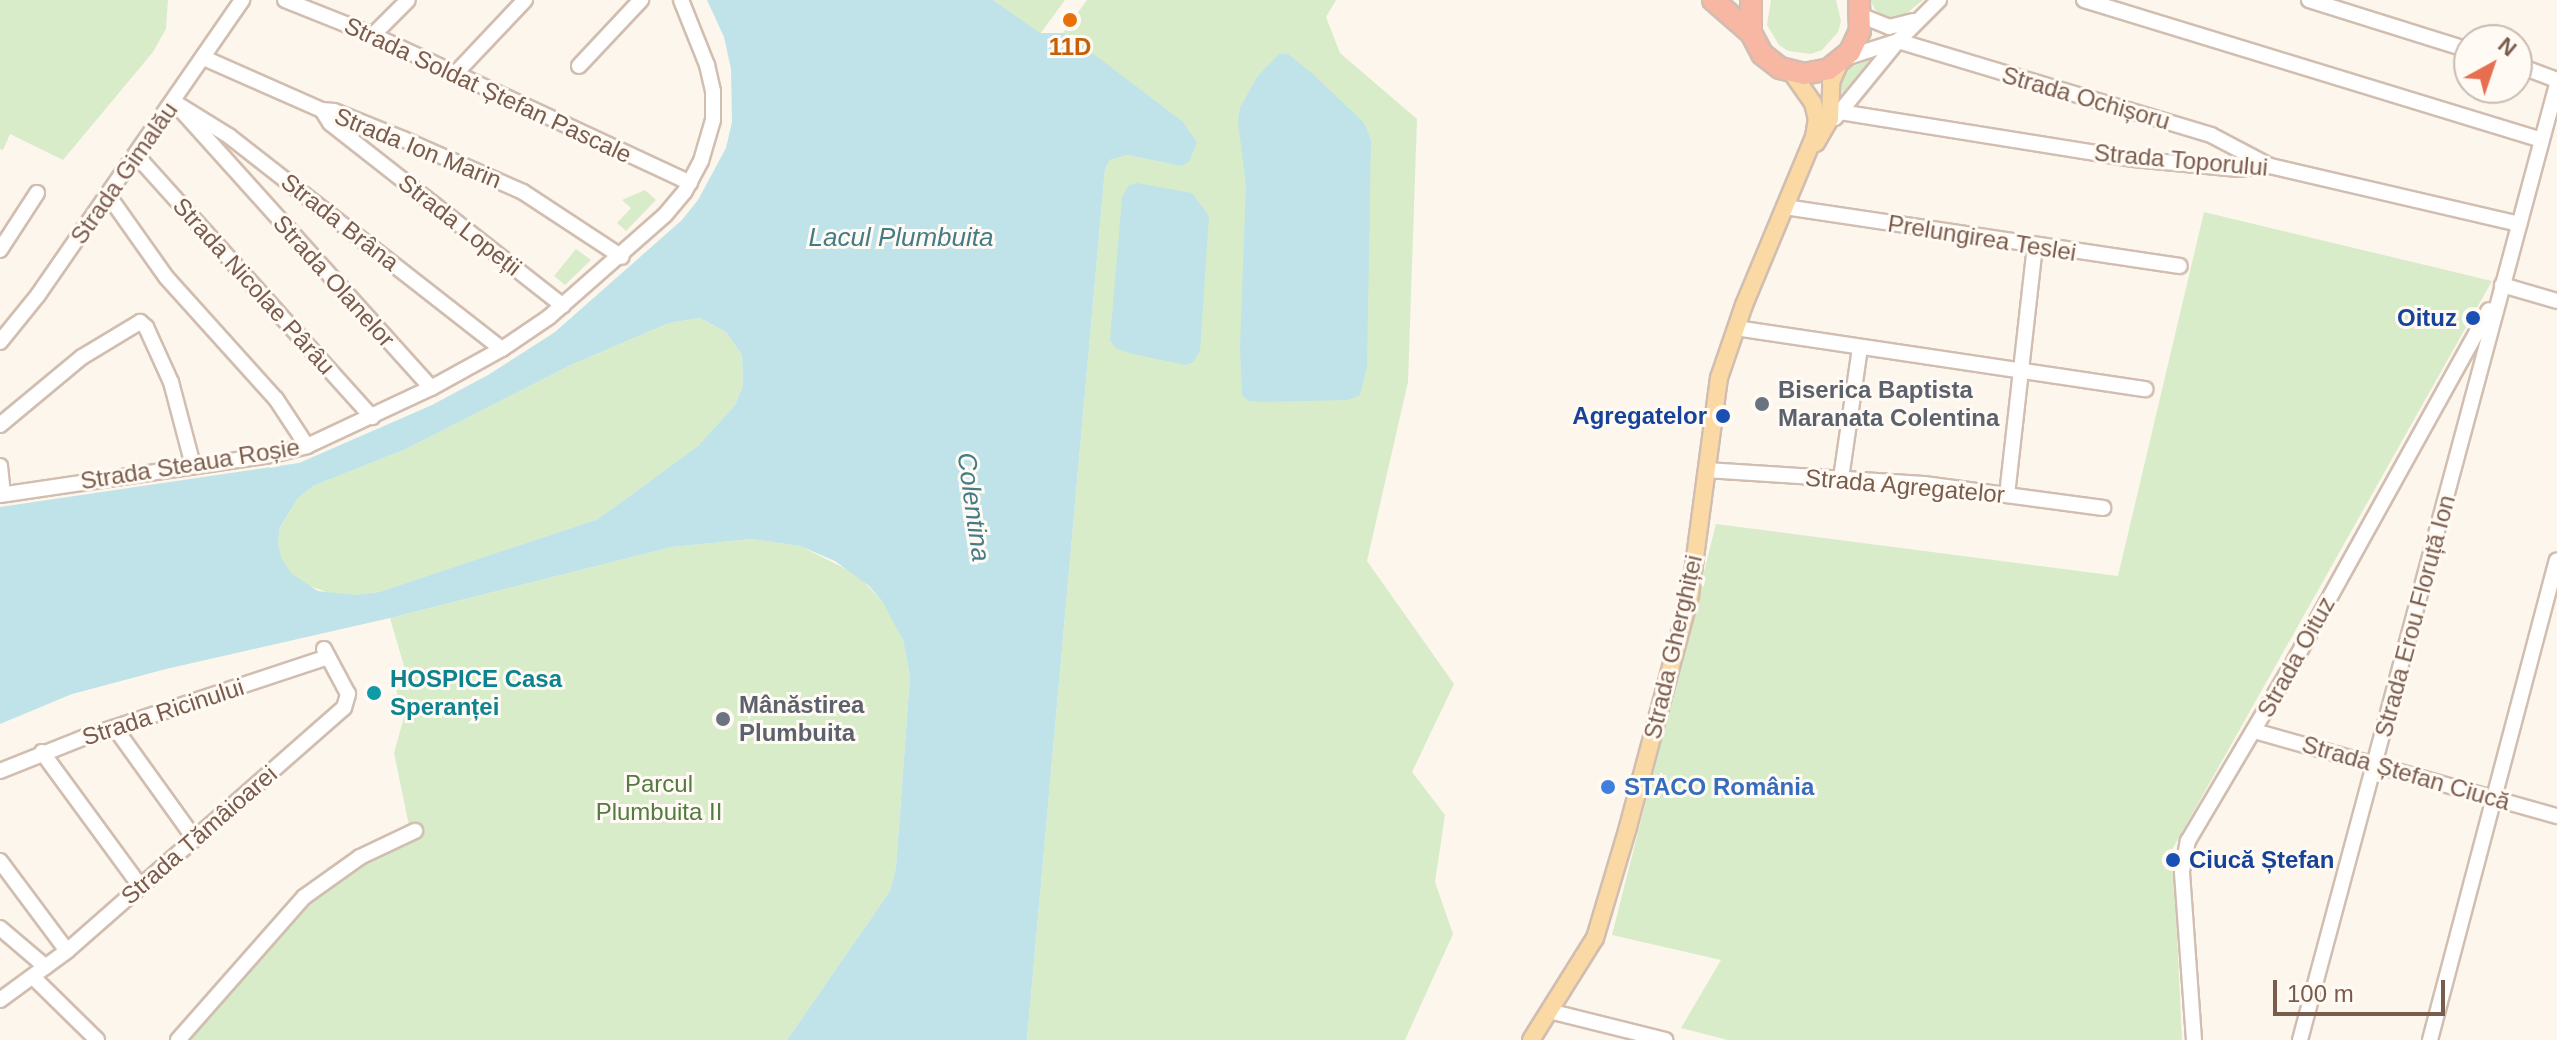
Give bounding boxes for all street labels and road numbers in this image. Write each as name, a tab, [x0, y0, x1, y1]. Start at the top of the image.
street label: Strada Soldat Ștefan Pascale	[340, 11, 636, 169]
street label: Strada Ochișoru	[1999, 60, 2173, 136]
street label: Strada Gimalău	[64, 96, 184, 250]
street label: Strada Ion Marin	[330, 101, 506, 195]
street label: Strada Toporului	[2093, 138, 2269, 182]
street label: Strada Brâna	[275, 167, 405, 277]
street label: Strada Lopeții	[393, 168, 527, 282]
street label: Strada Nicolae Pârâu	[167, 192, 341, 380]
street label: Strada Olanelor	[267, 209, 401, 353]
street label: Prelungirea Teslei	[1886, 209, 2078, 267]
street label: Strada Steaua Roșie	[78, 432, 302, 496]
street label: Strada Agregatelor	[1803, 463, 2007, 509]
street label: Strada Erou Floruță Ion	[2369, 492, 2461, 740]
street label: Strada Gherghiței	[1638, 552, 1708, 742]
street label: Strada Oituz	[2251, 592, 2341, 722]
street label: Strada Ricinului	[79, 672, 247, 752]
street label: Strada Ștefan Ciucă	[2299, 730, 2513, 816]
street label: Strada Tămâioarei	[115, 759, 283, 911]

